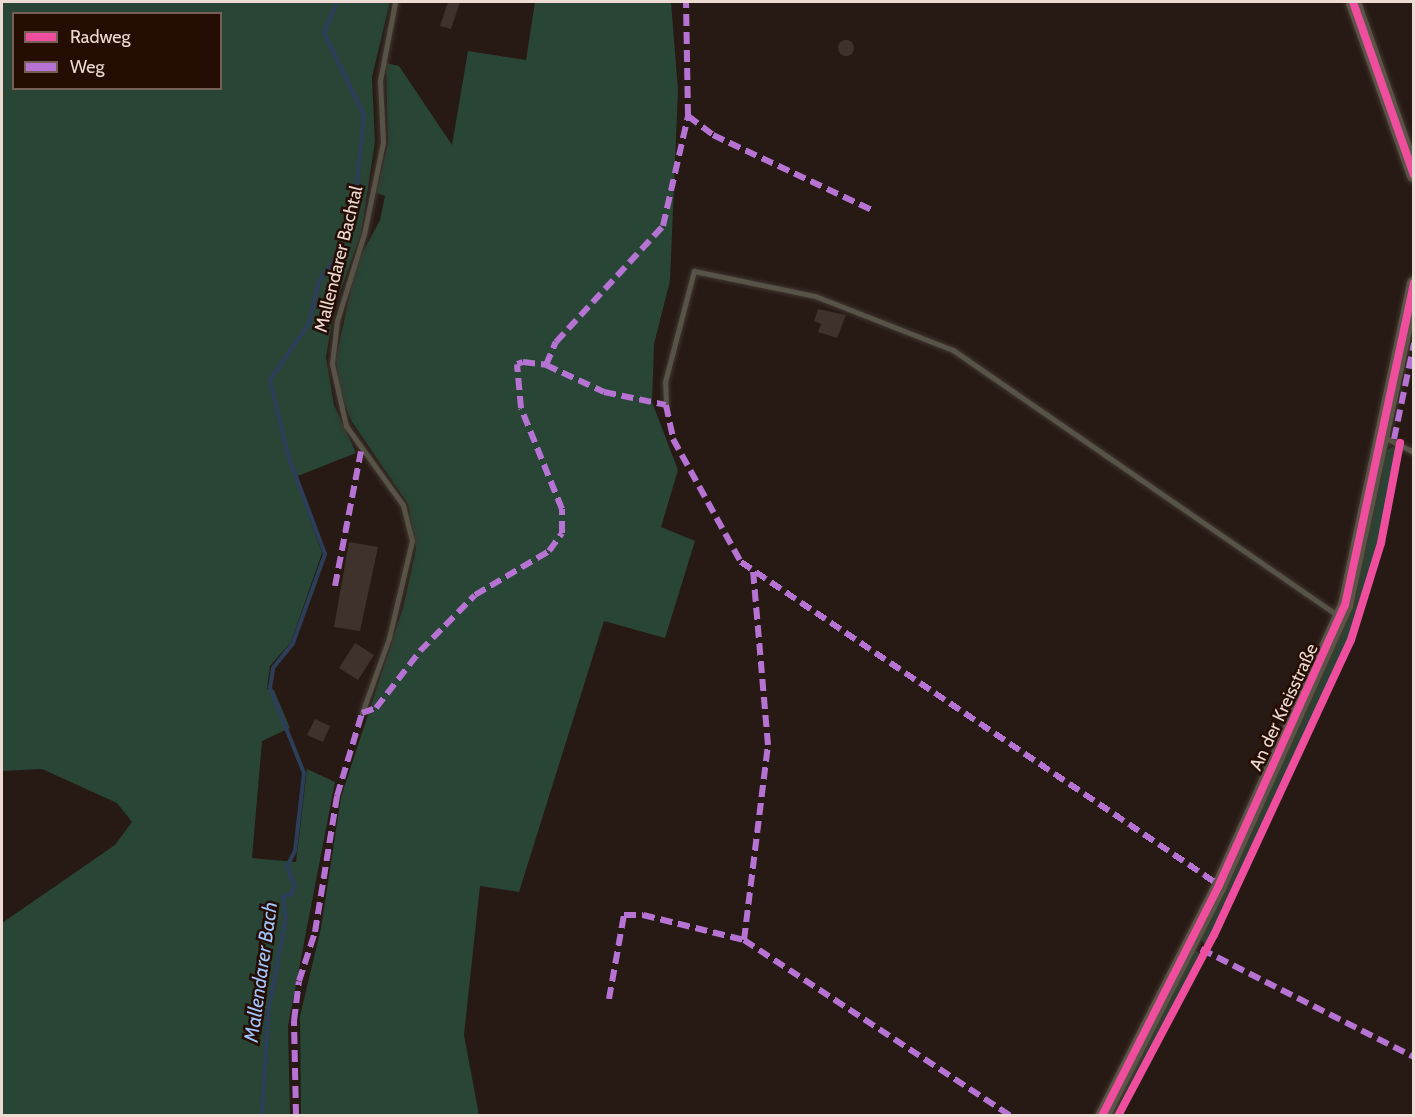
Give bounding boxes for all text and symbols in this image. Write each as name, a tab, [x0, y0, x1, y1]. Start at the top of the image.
legend	[12, 12, 222, 90]
text: Radweg	[70, 26, 131, 48]
text: Weg	[70, 56, 105, 78]
street label: Mallendarer Bachtal	[310, 184, 368, 334]
street label: An der Kreisstraße	[1245, 640, 1323, 774]
water label: Mallendarer Bach	[239, 900, 283, 1044]

